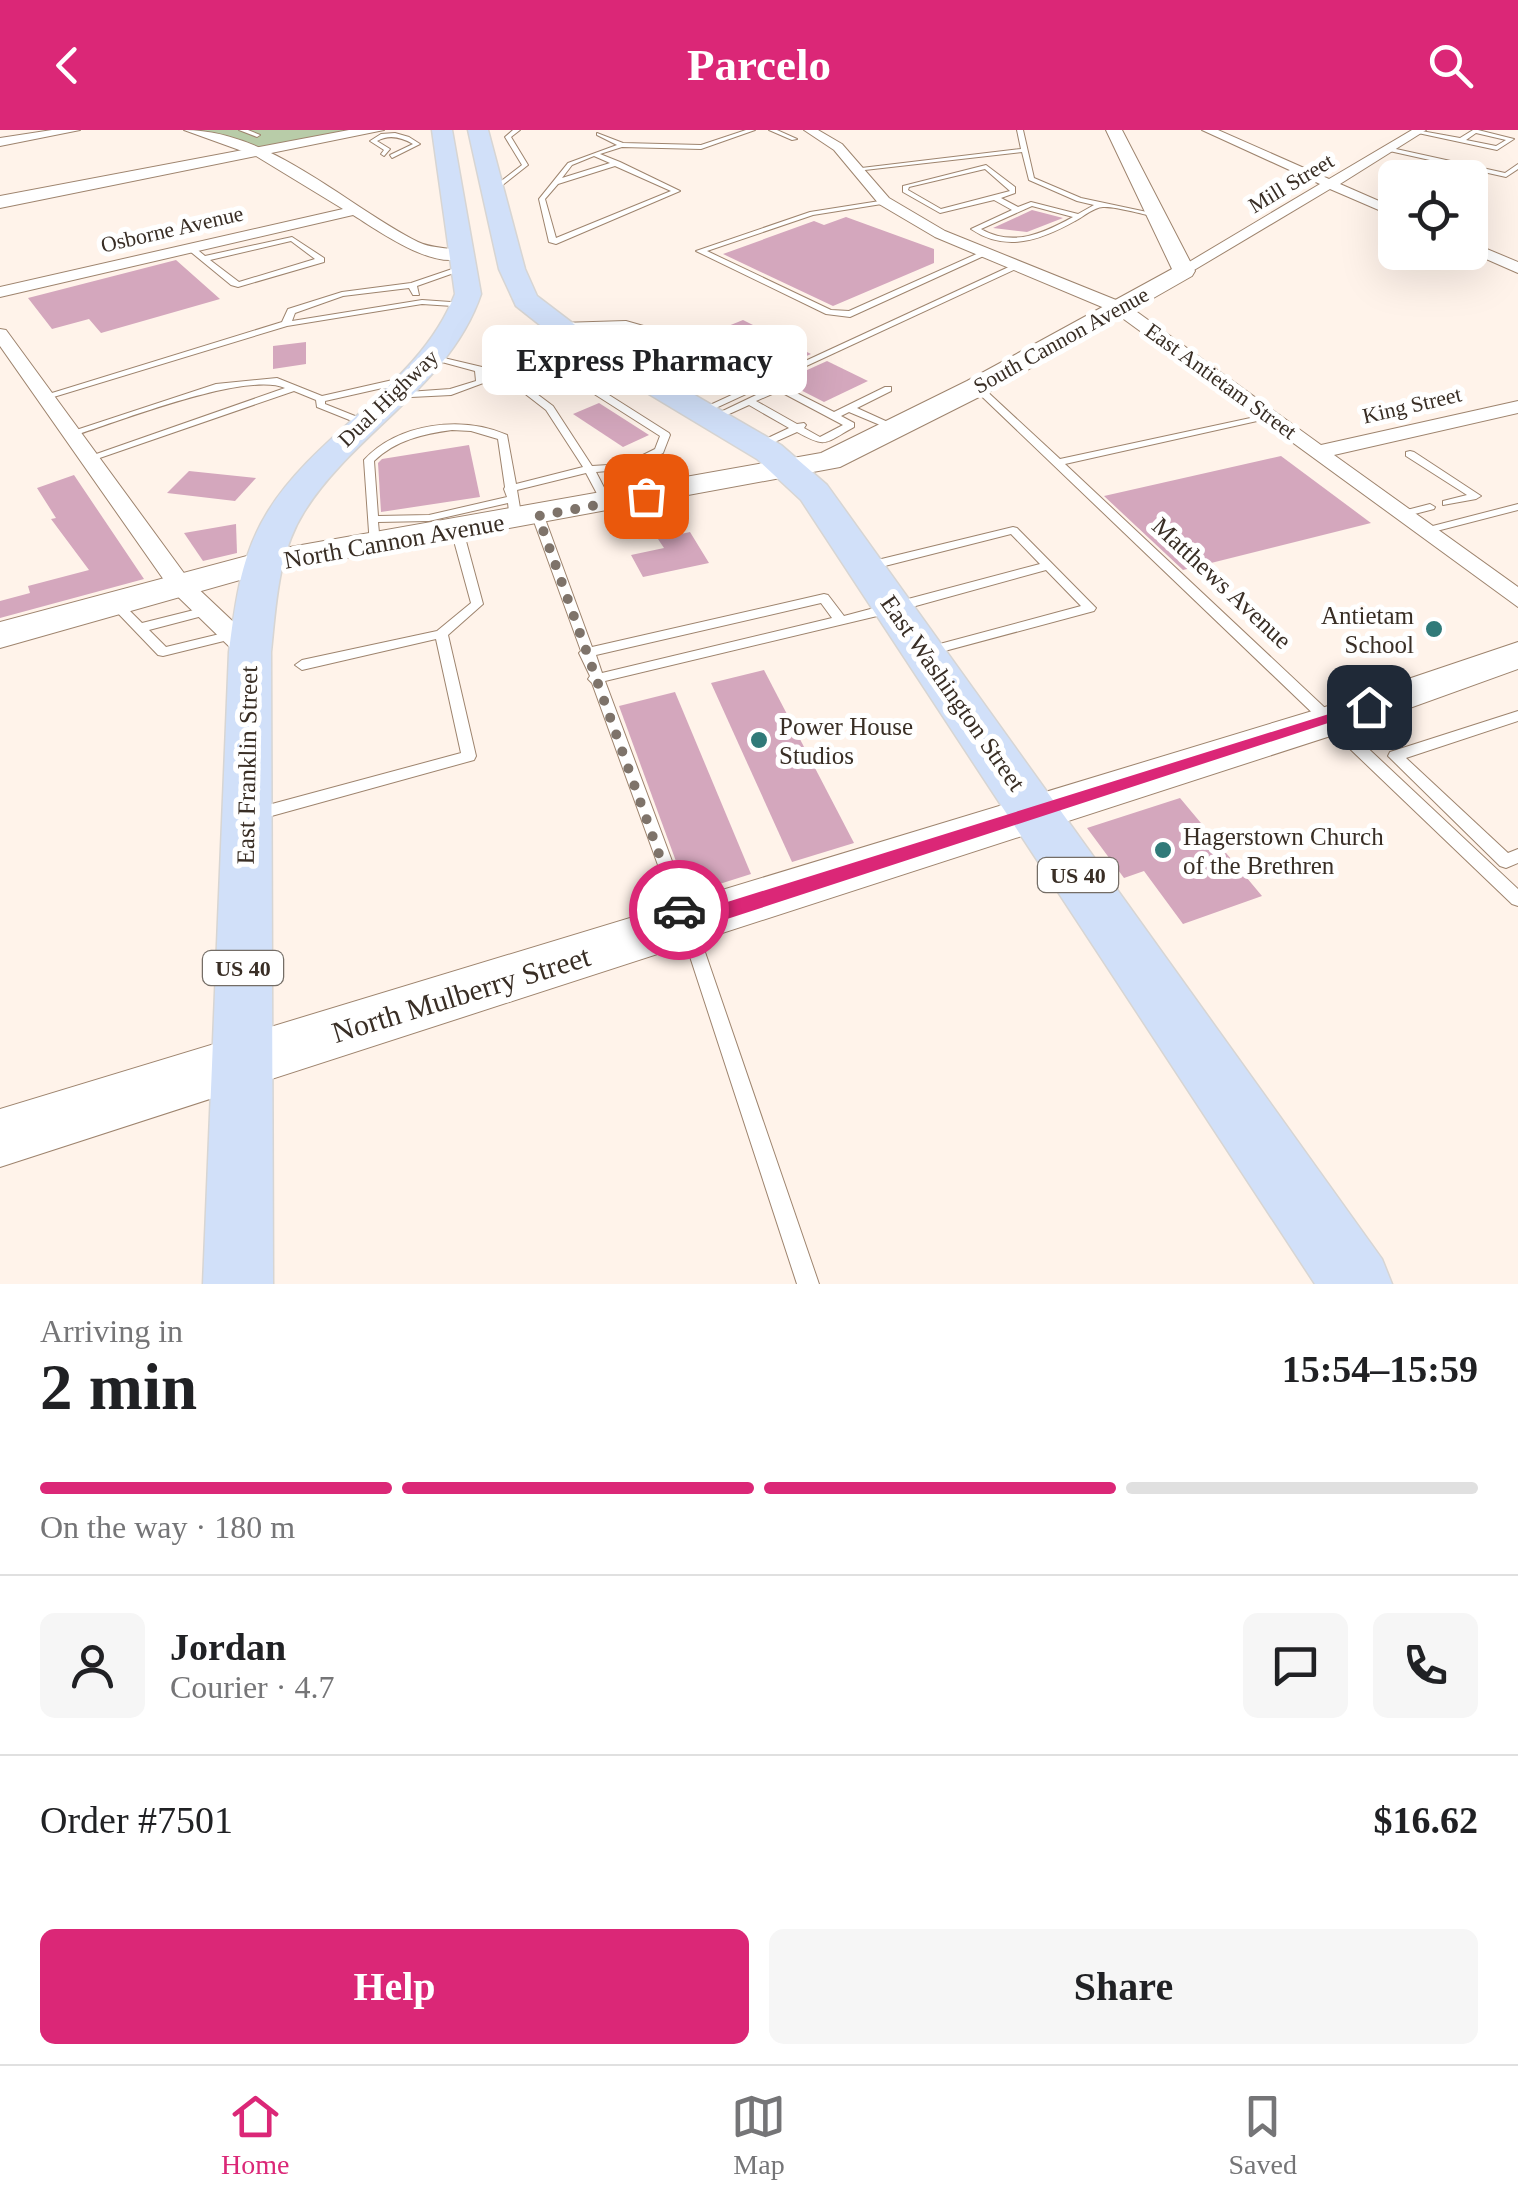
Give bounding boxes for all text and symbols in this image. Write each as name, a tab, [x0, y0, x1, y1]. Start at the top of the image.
icon: back	[40, 38, 95, 93]
icon: search	[1423, 38, 1478, 93]
text: Parcelo	[687, 40, 831, 90]
street label: Mill Street	[1244, 148, 1338, 218]
map controls	[1378, 160, 1488, 270]
button: locate	[1378, 160, 1488, 270]
street label: Osborne Avenue	[98, 200, 246, 258]
street label: South Cannon Avenue	[969, 281, 1153, 399]
street label: East Antietam Street	[1140, 318, 1302, 444]
callout: Express Pharmacy	[483, 326, 808, 396]
text: Express Pharmacy	[516, 342, 773, 378]
street label: Dual Highway	[333, 344, 443, 452]
street label: King Street	[1360, 381, 1464, 429]
pin	[604, 454, 689, 539]
icon: bag	[619, 469, 674, 524]
street label: North Cannon Avenue	[282, 508, 506, 574]
street label: Matthews Avenue	[1147, 512, 1297, 654]
street label: East Washington Street	[875, 590, 1031, 796]
place label: Antietam School	[1321, 602, 1415, 658]
marker: Antietam School	[1423, 618, 1445, 640]
street label: East Franklin Street	[232, 665, 262, 865]
pin	[1327, 665, 1412, 750]
icon: home	[1342, 680, 1397, 735]
place label: Power House Studios	[779, 713, 913, 769]
marker: Power House Studios	[748, 729, 770, 751]
place label: Hagerstown Church of the Brethren	[1183, 823, 1384, 879]
marker: Hagerstown Church of the Brethren	[1152, 839, 1174, 861]
road number: US 40	[1038, 858, 1118, 892]
courier	[629, 860, 729, 960]
icon: car	[652, 883, 707, 938]
street label: North Mulberry Street	[328, 939, 595, 1049]
road number: US 40	[203, 951, 283, 985]
text: Arriving in	[40, 1313, 183, 1349]
text: 15:54–15:59	[1282, 1348, 1478, 1390]
text: 2 min	[40, 1351, 197, 1423]
text: On the way · 180 m	[40, 1509, 295, 1545]
button: person	[40, 1613, 145, 1718]
button: chat	[1243, 1613, 1348, 1718]
button: phone	[1373, 1613, 1478, 1718]
text: Jordan	[170, 1626, 286, 1668]
text: Courier · 4.7	[170, 1669, 334, 1705]
text: Order #7501	[40, 1799, 233, 1841]
text: $16.62	[1374, 1799, 1478, 1841]
button: Help	[40, 1929, 749, 2044]
button: Share	[769, 1929, 1478, 2044]
tab: Home	[221, 2089, 289, 2181]
tab: Map	[731, 2089, 786, 2181]
tab: Saved	[1229, 2089, 1297, 2181]

